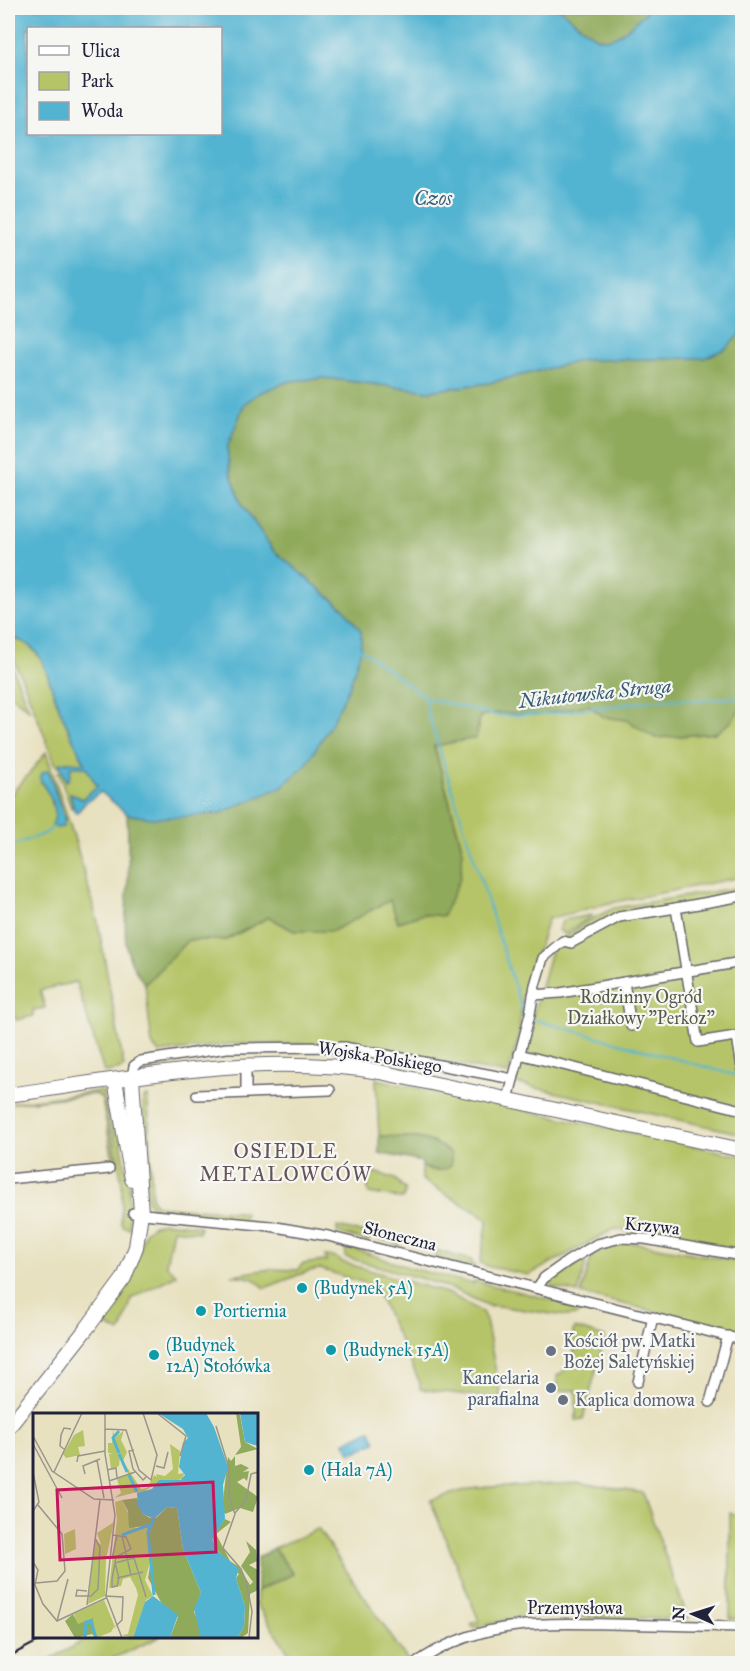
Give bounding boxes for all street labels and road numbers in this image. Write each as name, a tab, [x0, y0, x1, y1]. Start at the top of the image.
street label: Wojska Polskiego	[316, 1036, 443, 1079]
street label: Krzywa	[623, 1212, 681, 1240]
street label: Słoneczna	[361, 1216, 439, 1256]
street label: Przemysłowa	[527, 1597, 623, 1619]

